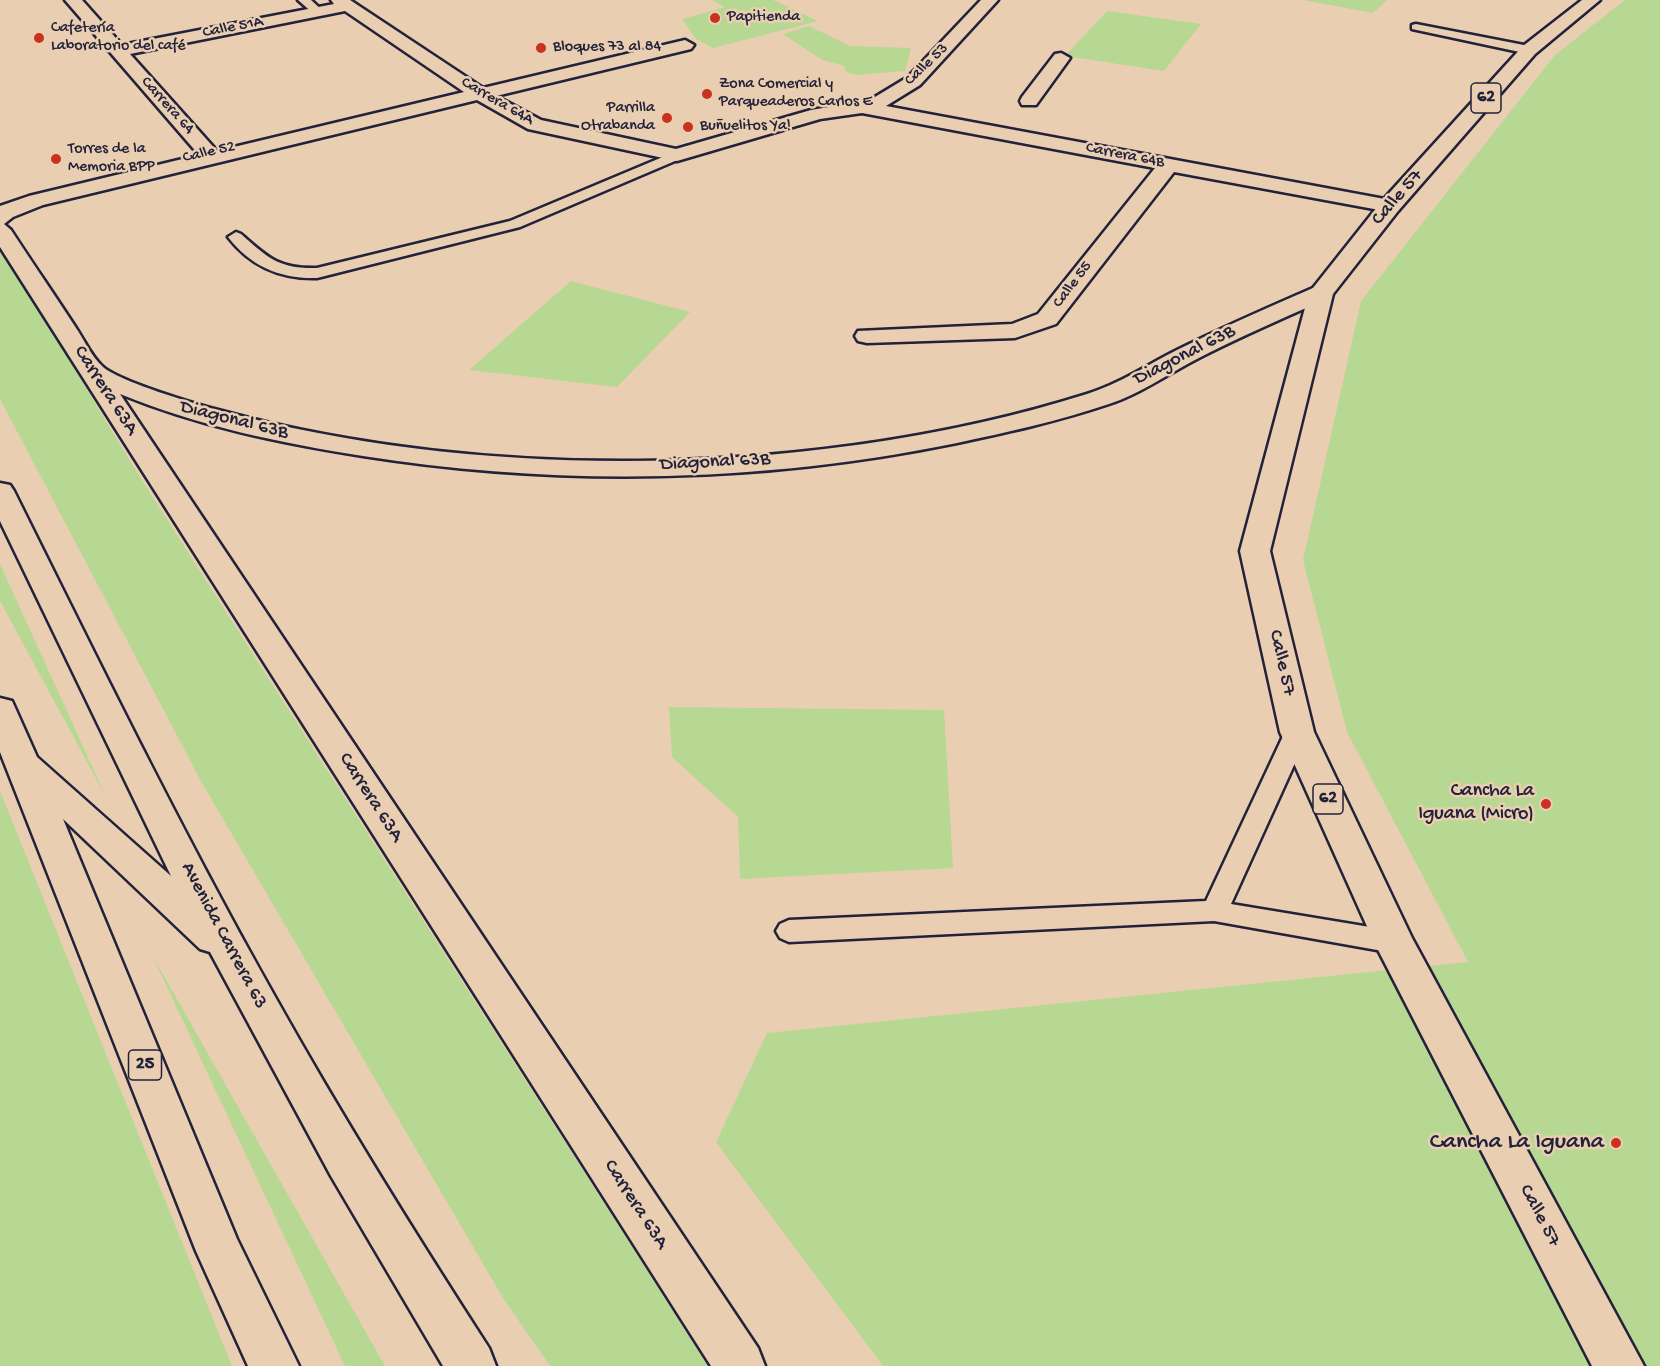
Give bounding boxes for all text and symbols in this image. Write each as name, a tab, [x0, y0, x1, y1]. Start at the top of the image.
place label: Papitienda	[727, 8, 800, 28]
marker: Papitienda	[708, 11, 722, 25]
street label: Calle 51A	[201, 13, 265, 43]
place label: Cafetería Laboratorio del café	[51, 19, 186, 57]
marker: Cafetería Laboratorio del café	[32, 31, 46, 45]
place label: Bloques 73 al 84	[553, 38, 661, 58]
street label: Calle 53	[901, 40, 953, 90]
marker: Bloques 73 al 84	[534, 41, 548, 55]
street label: Carrera 64	[136, 73, 198, 139]
street label: Carrera 64A	[457, 74, 537, 130]
place label: Zona Comercial y Parqueaderos Carlos E	[719, 75, 873, 113]
road number: 62	[1471, 83, 1501, 113]
marker: Zona Comercial y Parqueaderos Carlos E	[700, 87, 714, 101]
place label: Parrilla Otrabanda	[581, 99, 655, 137]
marker: Parrilla Otrabanda	[660, 111, 674, 125]
place label: Buñuelitos Ya!	[700, 117, 791, 137]
marker: Buñuelitos Ya!	[681, 120, 695, 134]
street label: Calle 52	[181, 138, 237, 168]
street label: Carrera 64B	[1084, 139, 1166, 173]
place label: Torres de la Memoria BPP	[68, 140, 155, 178]
marker: Torres de la Memoria BPP	[49, 152, 63, 166]
street label: Calle 57	[1367, 165, 1429, 231]
street label: Calle 55	[1049, 258, 1097, 312]
street label: Diagonal 63B	[1130, 320, 1240, 392]
street label: Carrera 63A	[67, 342, 143, 440]
street label: Diagonal 63B	[177, 396, 291, 446]
street label: Diagonal 63B	[659, 448, 771, 478]
street label: Calle 57	[1262, 628, 1300, 698]
street label: Carrera 63A	[332, 749, 408, 847]
place label: Cancha La Iguana (Micro)	[1418, 780, 1534, 827]
road number: 62	[1313, 784, 1343, 814]
marker: Cancha La Iguana (Micro)	[1539, 797, 1553, 811]
street label: Avenida Carrera 63	[174, 859, 272, 1013]
road number: 25	[128, 1050, 162, 1080]
place label: Cancha La Iguana	[1430, 1129, 1604, 1157]
marker: Cancha La Iguana	[1609, 1136, 1623, 1150]
street label: Carrera 63A	[597, 1156, 673, 1254]
street label: Calle 57	[1513, 1181, 1565, 1251]

